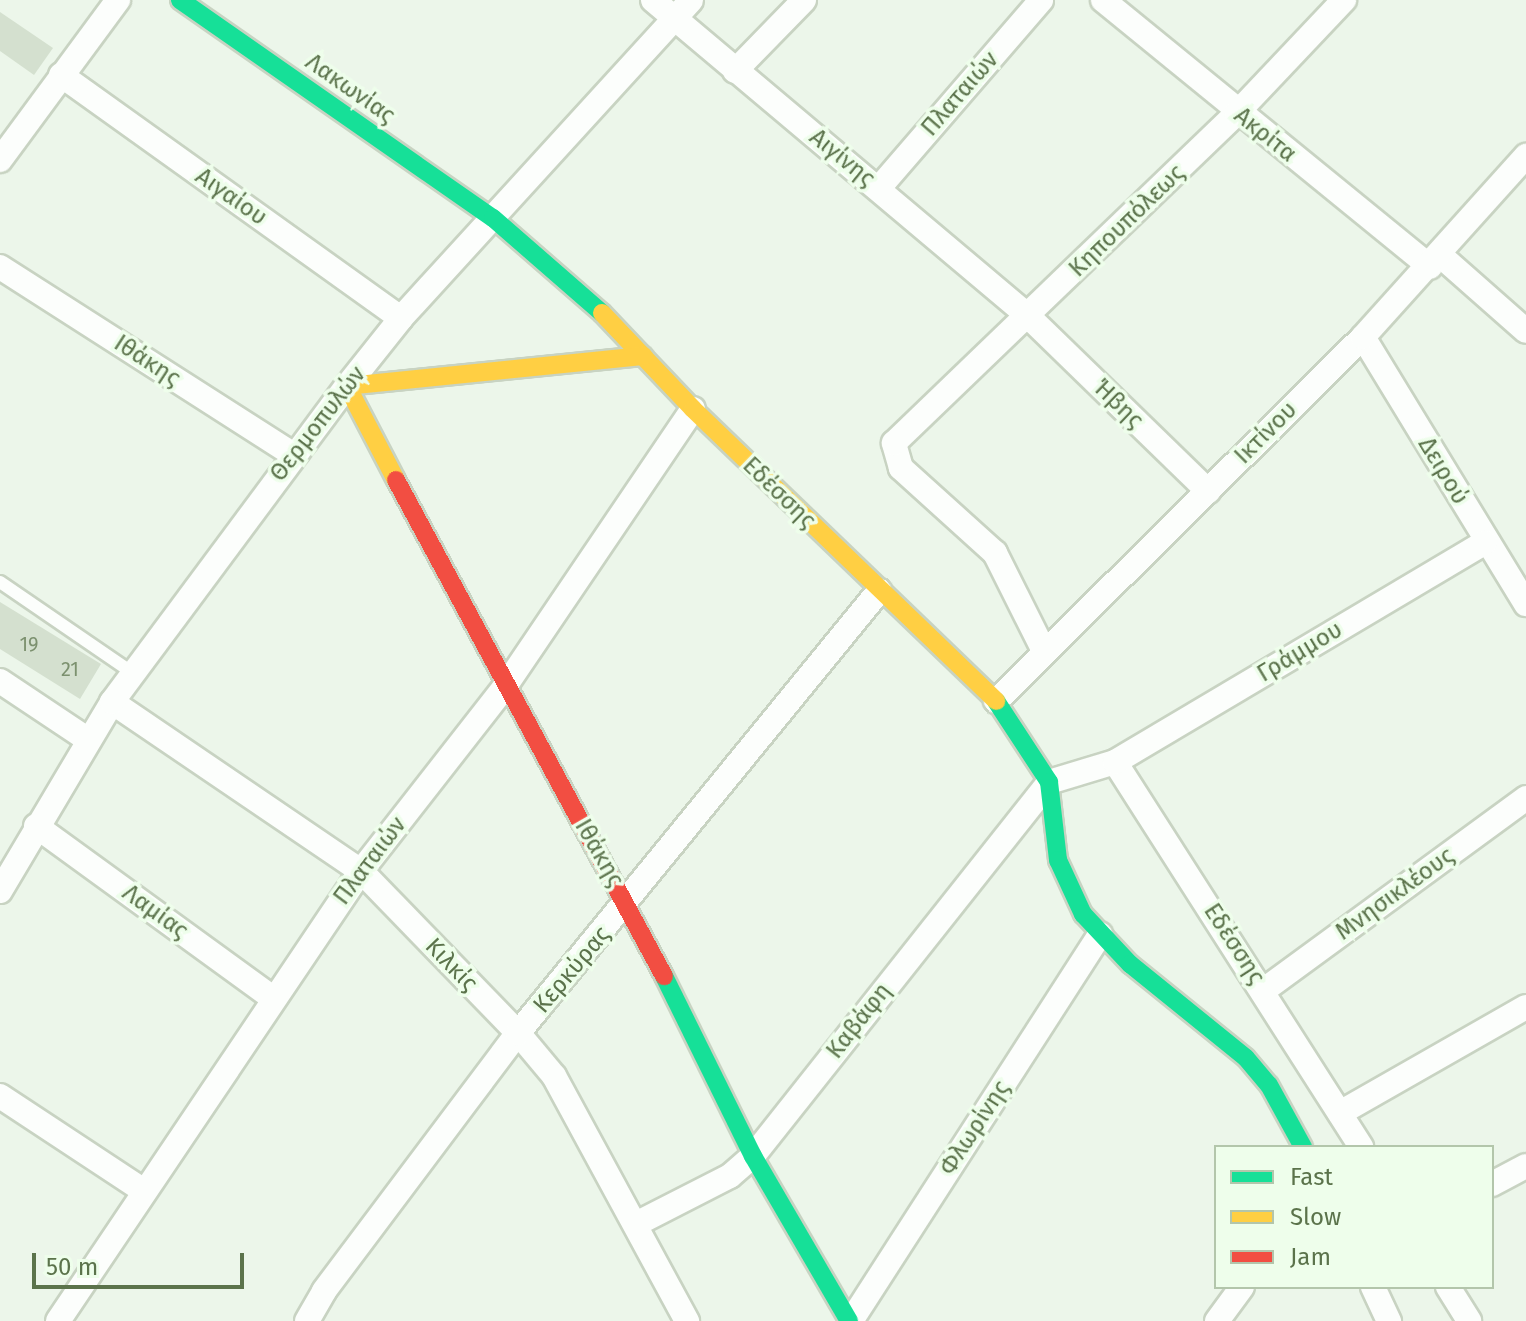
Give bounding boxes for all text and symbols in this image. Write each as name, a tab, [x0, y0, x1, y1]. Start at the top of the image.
street label: Πλαταιών	[915, 46, 1005, 142]
street label: Λακωνίας	[300, 48, 400, 130]
street label: Ακρίτα	[1228, 101, 1302, 169]
street label: Αιγίνης	[804, 123, 880, 193]
street label: Κηπουπόλεως	[1063, 159, 1191, 283]
street label: Αιγαίου	[190, 162, 272, 232]
street label: Ιθάκης	[108, 329, 186, 393]
street label: Θερμοπυλών	[264, 361, 372, 487]
street label: Ήβης	[1087, 373, 1149, 435]
street label: Ικτίνου	[1229, 396, 1303, 470]
street label: Δειρού	[1412, 432, 1474, 510]
street label: Εδέσσης	[736, 451, 822, 535]
street label: Γράμμου	[1252, 615, 1348, 689]
house number: 19	[19, 632, 39, 656]
house number: 21	[61, 657, 79, 681]
street label: Πλαταιών	[328, 811, 412, 911]
street label: Ιθάκης	[568, 814, 630, 892]
street label: Μνησικλέους	[1330, 841, 1460, 947]
street label: Λαμίας	[117, 879, 193, 945]
street label: Εδέσσης	[1197, 898, 1271, 990]
street label: Κερκύρας	[527, 921, 617, 1019]
street label: Κιλκίς	[419, 932, 483, 998]
street label: Καβάφη	[821, 977, 897, 1065]
street label: Φλωρίνης	[934, 1075, 1016, 1181]
legend	[1214, 1145, 1494, 1289]
text: Fast	[1290, 1163, 1333, 1191]
text: Slow	[1290, 1203, 1341, 1231]
scale bar	[36, 1237, 248, 1287]
text: Jam	[1290, 1243, 1331, 1271]
text: 50 m	[46, 1253, 98, 1281]

